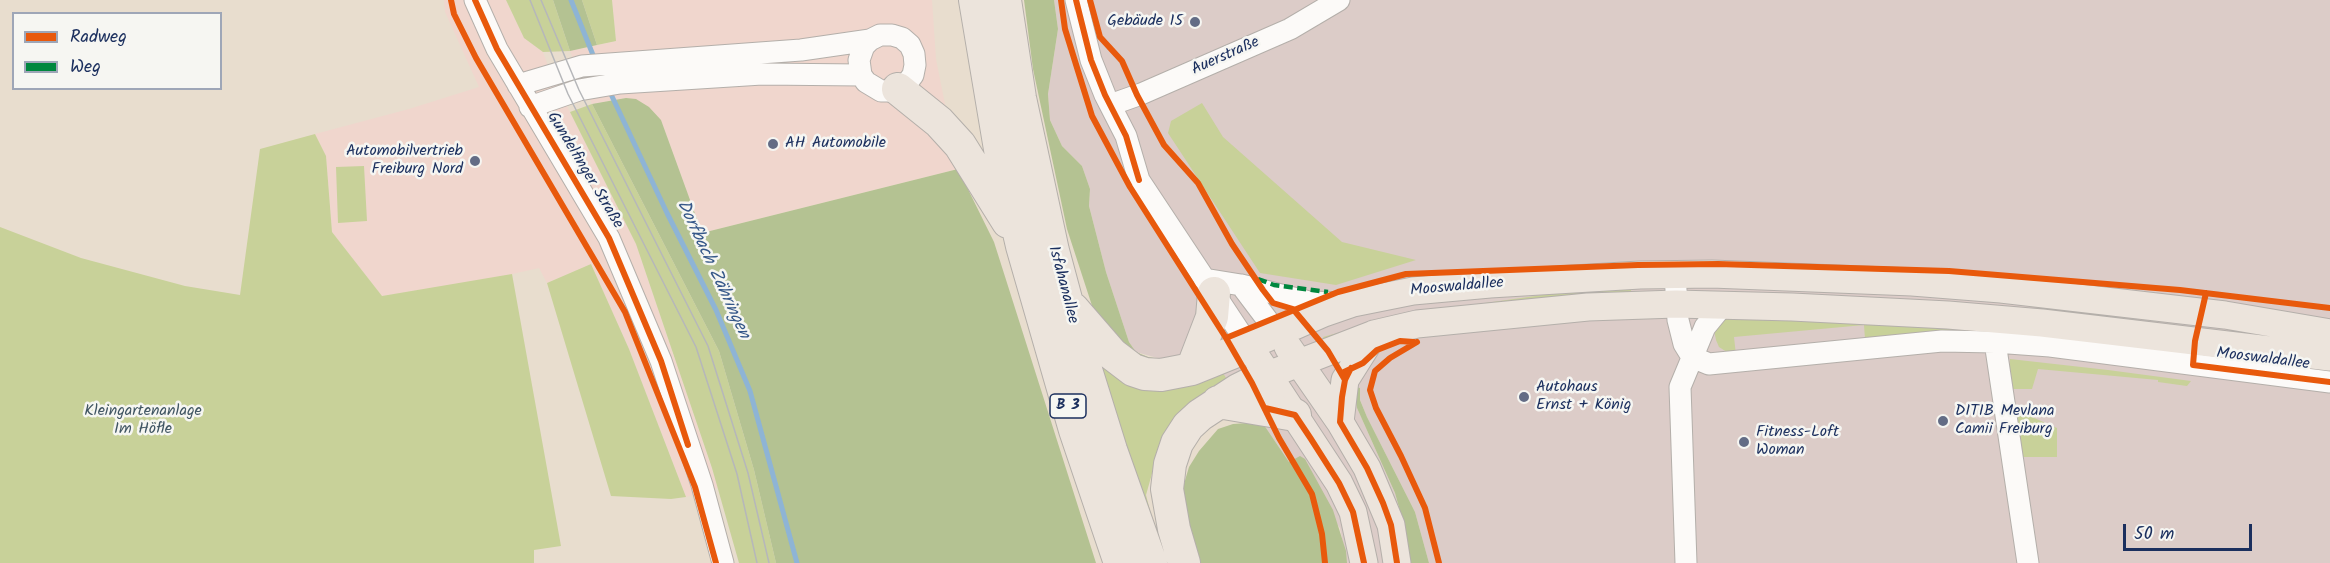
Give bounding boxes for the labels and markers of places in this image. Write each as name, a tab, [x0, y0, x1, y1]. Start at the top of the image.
place label: Gebäude 15	[1107, 12, 1183, 32]
marker: Gebäude 15	[1188, 15, 1202, 29]
place label: AH Automobile	[785, 134, 886, 154]
marker: AH Automobile	[766, 137, 780, 151]
place label: Automobilvertrieb Freiburg Nord	[346, 142, 463, 180]
marker: Automobilvertrieb Freiburg Nord	[468, 154, 482, 168]
place label: Autohaus Ernst + König	[1536, 378, 1631, 416]
marker: Autohaus Ernst + König	[1517, 390, 1531, 404]
place label: DITIB Mevlana Camii Freiburg	[1955, 402, 2054, 440]
marker: DITIB Mevlana Camii Freiburg	[1936, 414, 1950, 428]
place label: Fitness-Loft Woman	[1756, 423, 1839, 461]
marker: Fitness-Loft Woman	[1737, 435, 1751, 449]

